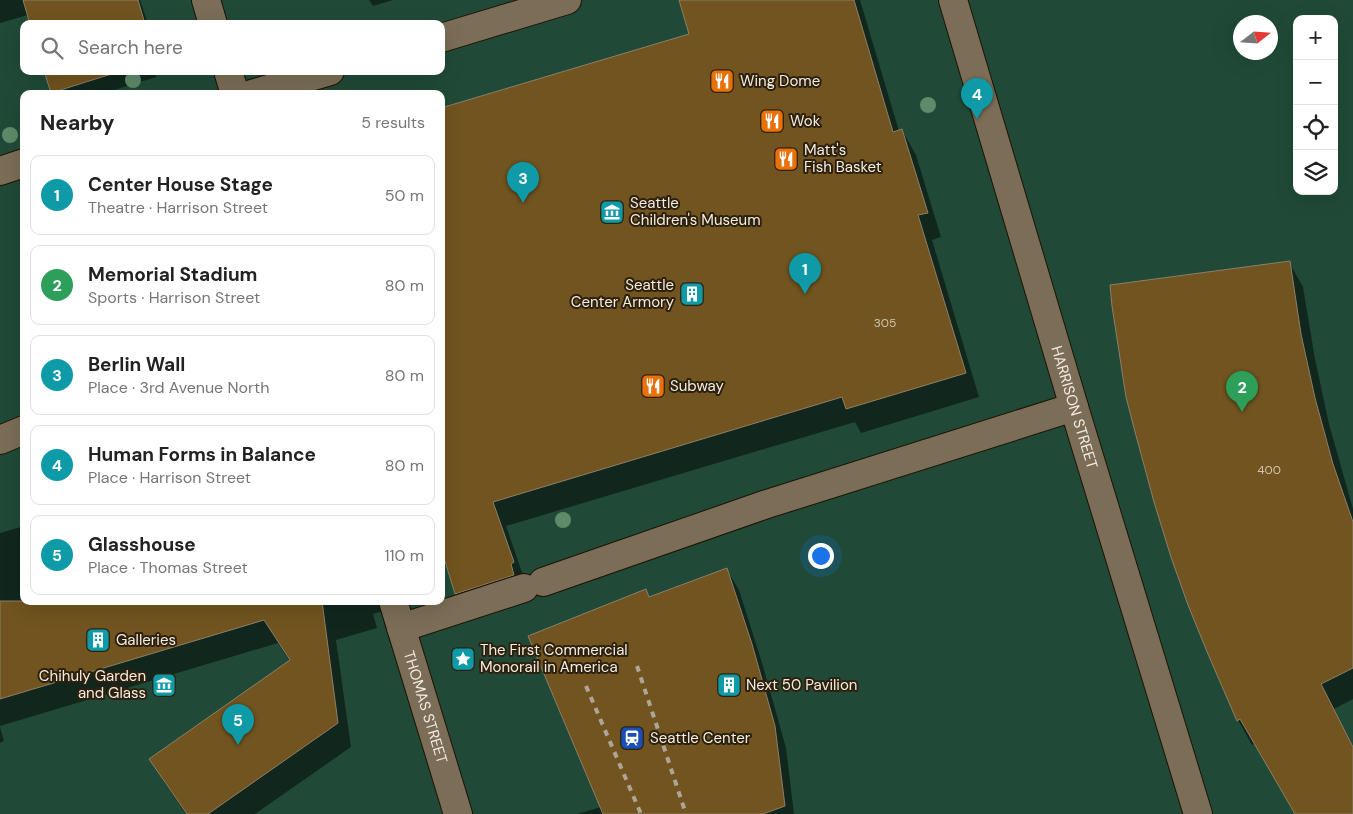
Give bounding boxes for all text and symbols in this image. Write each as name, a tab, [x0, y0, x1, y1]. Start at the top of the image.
north arrow	[1233, 15, 1278, 60]
map controls	[1293, 15, 1338, 195]
button: +	[1293, 15, 1338, 60]
search box	[20, 20, 445, 75]
icon: search	[38, 34, 66, 62]
text: Search here	[78, 35, 183, 60]
button: −	[1293, 60, 1338, 105]
restaurant icon: Wing Dome	[709, 68, 735, 94]
place label: Wing Dome	[740, 71, 820, 91]
pin: 4	[961, 78, 993, 119]
button: locate	[1293, 105, 1338, 150]
restaurant icon: Wok	[759, 108, 785, 134]
text: Nearby	[40, 109, 114, 137]
place label: Wok	[790, 111, 821, 131]
text: 5 results	[361, 112, 425, 133]
place label: Matt's Fish Basket	[804, 140, 882, 177]
restaurant icon: Matt's Fish Basket	[773, 146, 799, 172]
button: layers	[1293, 150, 1338, 195]
pin: 3	[507, 162, 539, 203]
text: Center House Stage	[88, 172, 273, 197]
text: 1	[54, 185, 60, 206]
text: 50 m	[385, 185, 424, 206]
place label: Seattle Children's Museum	[630, 193, 761, 230]
text: Theatre · Harrison Street	[88, 197, 268, 218]
museum icon: Seattle Children's Museum	[599, 199, 625, 225]
pin: 1	[789, 253, 821, 294]
text: Memorial Stadium	[88, 262, 257, 287]
text: 2	[52, 275, 62, 296]
text: 80 m	[385, 275, 424, 296]
place label: Seattle Center Armory	[571, 275, 675, 312]
building icon: Seattle Center Armory	[679, 281, 705, 307]
text: Sports · Harrison Street	[88, 287, 260, 308]
house number: 305	[874, 315, 896, 331]
street label: HARRISON STREET	[1046, 343, 1102, 471]
text: Berlin Wall	[88, 352, 185, 377]
text: 3	[52, 365, 62, 386]
text: 80 m	[385, 365, 424, 386]
pin: 2	[1226, 371, 1258, 412]
restaurant icon: Subway	[640, 373, 666, 399]
place label: Subway	[670, 376, 725, 396]
text: Place · 3rd Avenue North	[88, 377, 269, 398]
text: Human Forms in Balance	[88, 442, 316, 467]
text: 4	[52, 455, 62, 476]
text: 80 m	[385, 455, 424, 476]
house number: 400	[1257, 462, 1281, 478]
text: Place · Harrison Street	[88, 467, 251, 488]
text: Glasshouse	[88, 532, 196, 557]
your location	[808, 543, 834, 569]
text: 5	[52, 545, 62, 566]
text: 110 m	[385, 545, 424, 566]
text: Place · Thomas Street	[88, 557, 248, 578]
building icon: Galleries	[85, 627, 111, 653]
place label: Galleries	[116, 630, 176, 650]
place label: The First Commercial Monorail in America	[480, 640, 628, 677]
place icon: The First Commercial Monorail in America	[450, 646, 476, 672]
street label: THOMAS STREET	[399, 648, 452, 766]
place label: Chihuly Garden and Glass	[39, 666, 146, 703]
museum icon: Chihuly Garden and Glass	[151, 672, 177, 698]
building icon: Next 50 Pavilion	[716, 672, 742, 698]
place label: Next 50 Pavilion	[746, 675, 857, 695]
pin: 5	[222, 704, 254, 745]
station icon: Seattle Center	[619, 725, 645, 751]
place label: Seattle Center	[650, 728, 751, 748]

